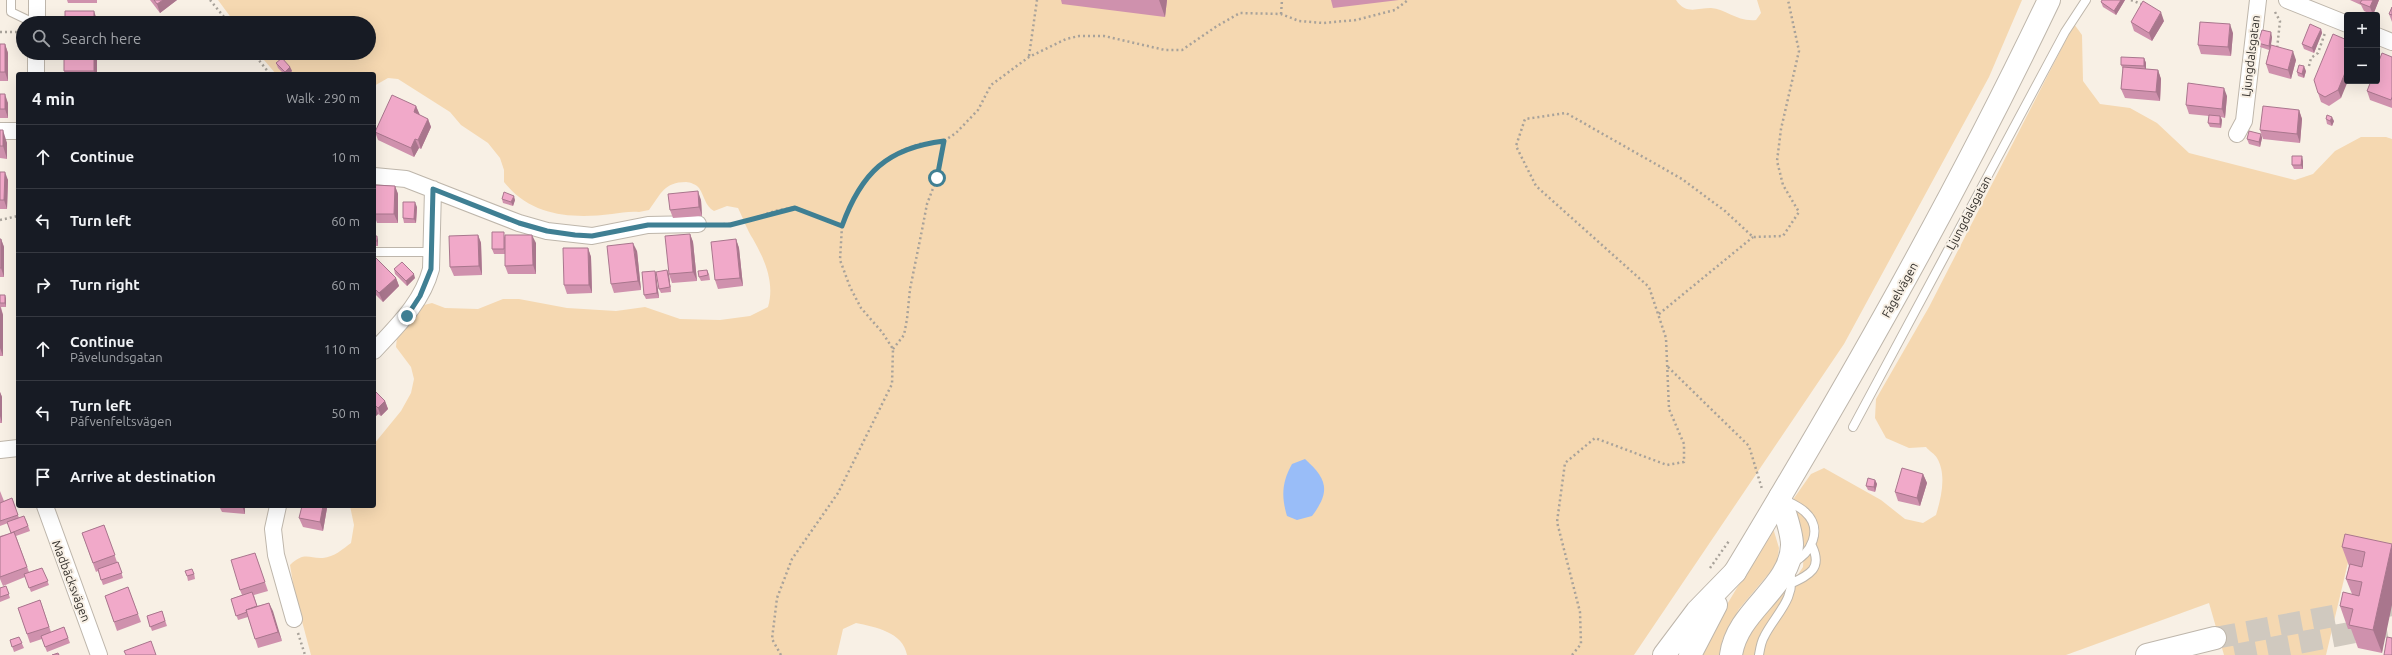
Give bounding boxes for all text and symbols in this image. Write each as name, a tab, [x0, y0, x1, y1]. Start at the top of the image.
map controls	[2344, 12, 2380, 84]
button: +	[2344, 12, 2380, 48]
street label: Ljungdalsgatan	[2239, 14, 2262, 97]
search box	[16, 16, 376, 60]
icon: search	[30, 27, 52, 49]
text: Search here	[62, 30, 141, 47]
button: −	[2344, 48, 2380, 84]
text: 4 min	[32, 89, 75, 108]
text: Walk · 290 m	[286, 91, 360, 105]
icon: ahead	[32, 146, 54, 168]
text: Continue	[70, 148, 134, 165]
text: 10 m	[331, 150, 360, 164]
route start	[928, 169, 946, 187]
street label: Ljungdalsgatan	[1944, 174, 1994, 252]
icon: left	[32, 210, 54, 232]
text: Turn left	[70, 212, 131, 229]
text: 60 m	[331, 214, 360, 228]
street label: Fågelvägen	[1879, 260, 1920, 320]
icon: right	[32, 274, 54, 296]
text: Turn right	[70, 276, 140, 293]
text: 60 m	[331, 278, 360, 292]
route end	[398, 307, 416, 325]
text: Continue	[70, 333, 134, 350]
icon: ahead	[32, 338, 54, 360]
text: 110 m	[324, 342, 360, 356]
text: Påvelundsgatan	[70, 350, 163, 364]
text: Turn left	[70, 397, 131, 414]
icon: left	[32, 402, 54, 424]
text: 50 m	[331, 406, 360, 420]
text: Påfvenfeltsvägen	[70, 414, 172, 428]
icon: arrive	[32, 466, 54, 488]
text: Arrive at destination	[70, 468, 216, 485]
street label: Madbäcksvägen	[50, 538, 93, 623]

